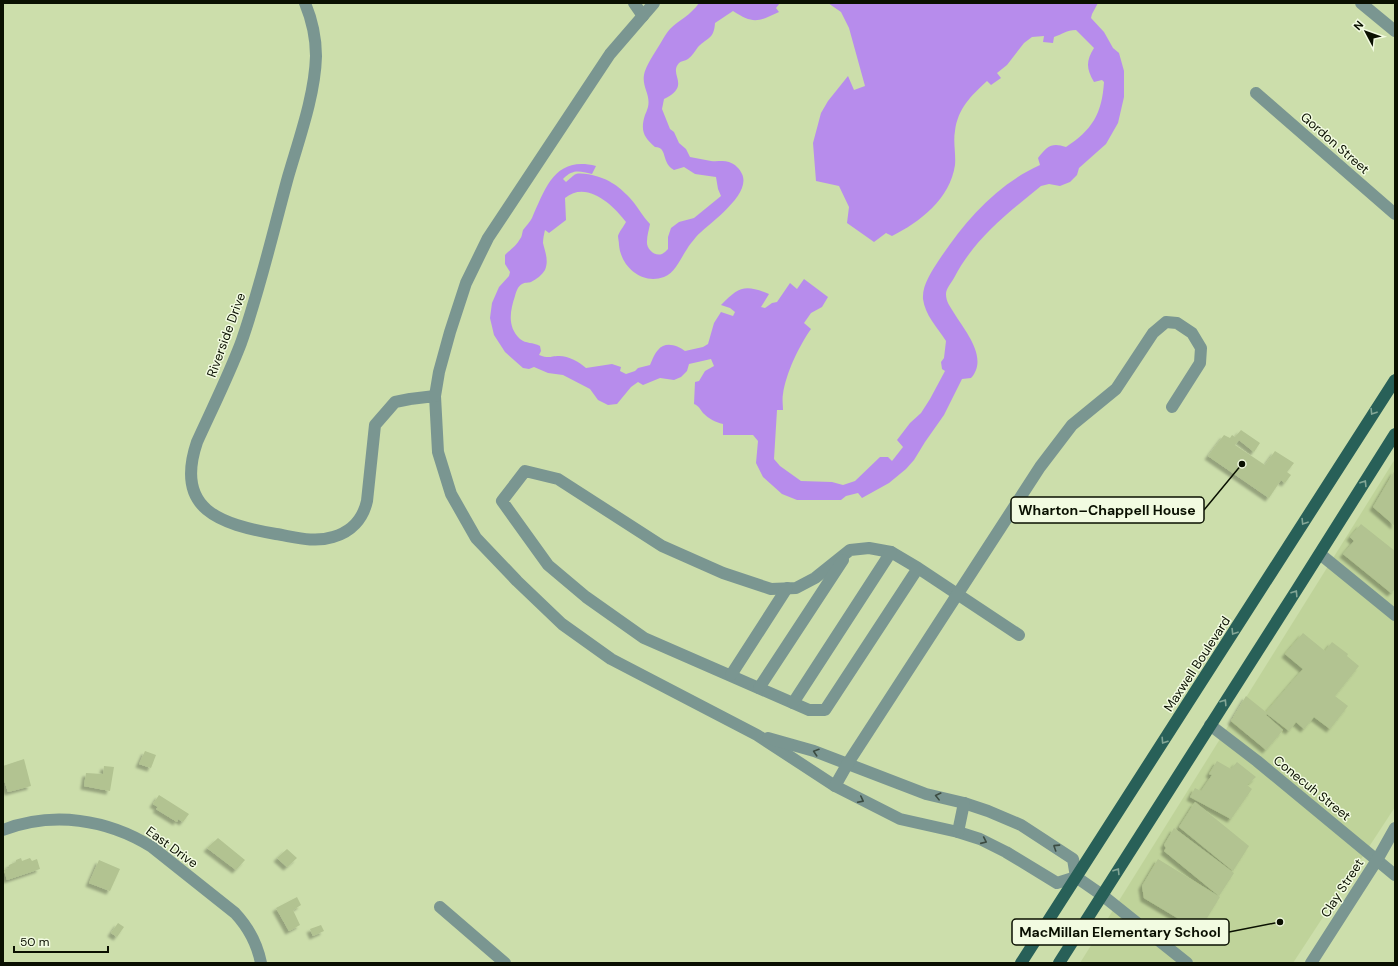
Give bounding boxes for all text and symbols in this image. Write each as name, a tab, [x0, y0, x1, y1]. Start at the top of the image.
north arrow	[1346, 12, 1386, 52]
text: N	[1351, 18, 1366, 33]
street label: Gordon Street	[1297, 108, 1373, 178]
street label: Riverside Drive	[203, 290, 249, 380]
one-way arrow	[1371, 408, 1378, 415]
one-way arrow	[1360, 480, 1367, 487]
callout: Wharton–Chappell House	[1011, 497, 1204, 523]
text: Wharton–Chappell House	[1018, 501, 1196, 519]
one-way arrow	[1301, 518, 1309, 525]
one-way arrow	[1290, 590, 1298, 597]
street label: Maxwell Boulevard	[1160, 613, 1234, 715]
one-way arrow	[1232, 628, 1239, 635]
one-way arrow	[1220, 699, 1227, 706]
one-way arrow	[1161, 737, 1169, 744]
one-way arrow	[812, 748, 819, 757]
street label: Conecuh Street	[1270, 752, 1354, 824]
one-way arrow	[934, 793, 941, 801]
one-way arrow	[857, 795, 865, 802]
street label: East Drive	[143, 822, 201, 872]
one-way arrow	[980, 837, 987, 845]
one-way arrow	[1053, 845, 1060, 852]
street label: Clay Street	[1317, 855, 1367, 921]
one-way arrow	[1113, 868, 1120, 875]
callout: MacMillan Elementary School	[1012, 919, 1229, 945]
text: MacMillan Elementary School	[1019, 923, 1221, 941]
scale bar	[14, 928, 108, 954]
text: 50 m	[20, 934, 49, 950]

